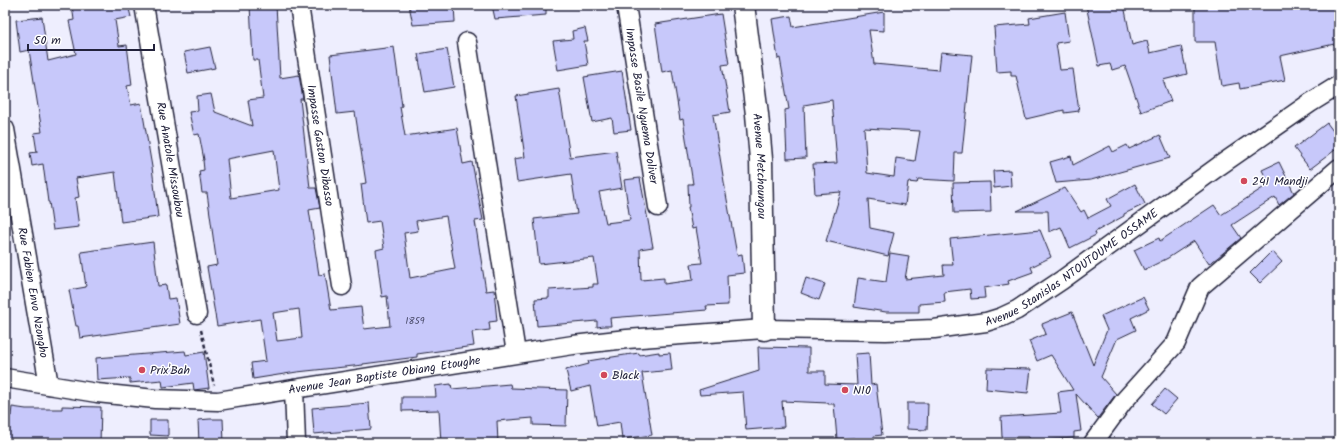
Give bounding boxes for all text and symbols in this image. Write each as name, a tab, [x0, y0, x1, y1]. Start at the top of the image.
scale bar	[28, 26, 154, 52]
street label: Impasse Basile Nguema Doliver	[620, 26, 663, 186]
text: 50 m	[34, 31, 61, 50]
street label: Impasse Gaston Dibasso	[301, 83, 339, 208]
street label: Rue Anatole Missoubou	[151, 101, 189, 219]
street label: Avenue Metchoungou	[747, 112, 771, 219]
place label: 241 Mandji	[1252, 172, 1309, 191]
marker: 241 Mandji	[1239, 176, 1249, 186]
street label: Avenue Stanislas NTOUTOUME OSSAME	[983, 203, 1163, 332]
street label: Rue Fabien Envo Nzongho	[12, 226, 53, 360]
house number: 1859	[405, 313, 425, 329]
street label: Avenue Jean Baptiste Obiang Etoughe	[287, 351, 482, 400]
place label: Prix'Bah	[150, 361, 190, 380]
marker: Prix'Bah	[137, 365, 147, 375]
place label: Black	[612, 366, 640, 385]
marker: Black	[599, 370, 609, 380]
place label: N10	[853, 381, 871, 400]
marker: N10	[840, 385, 850, 395]

